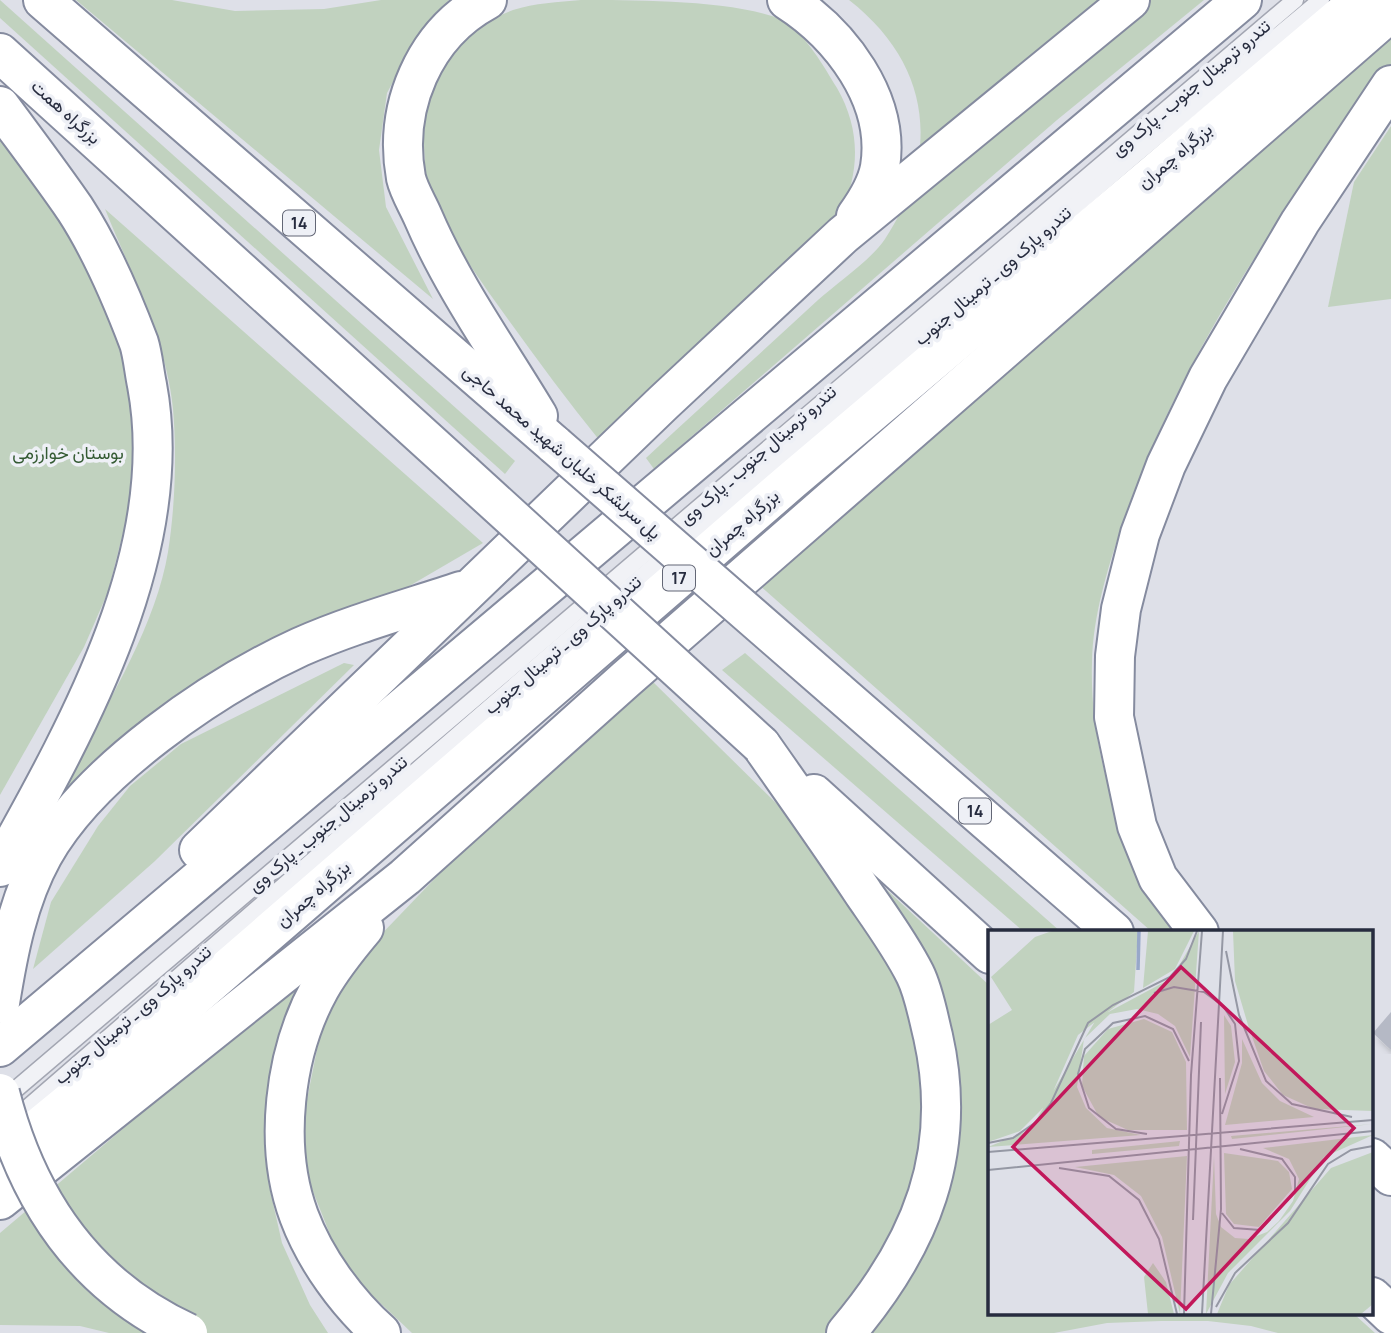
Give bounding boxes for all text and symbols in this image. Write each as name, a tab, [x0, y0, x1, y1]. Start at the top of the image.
street label: تندرو ترمینال جنوب ـ پارک وی	[1106, 13, 1276, 162]
street label: بزرگراه همت	[27, 74, 107, 149]
street label: بزرگراه چمران	[1132, 117, 1217, 194]
street label: تندرو پارک وی ـ ترمینال جنوب	[909, 200, 1077, 351]
road number: 14	[283, 210, 315, 236]
street label: پل سرلشکر خلبان شهید محمد حاجی	[458, 358, 667, 545]
street label: تندرو ترمینال جنوب ـ پارک وی	[674, 379, 842, 530]
park label: بوستان خوارزمی	[12, 440, 124, 464]
street label: بزرگراه چمران	[699, 483, 784, 562]
road number: 17	[663, 566, 695, 590]
street label: تندرو پارک وی ـ ترمینال جنوب	[479, 569, 647, 720]
street label: تندرو ترمینال جنوب ـ پارک وی	[243, 749, 413, 898]
road number: 14	[959, 798, 991, 824]
street label: بزرگراه چمران	[270, 854, 355, 933]
inset map	[988, 930, 1374, 1316]
street label: تندرو پارک وی ـ ترمینال جنوب	[49, 939, 217, 1090]

